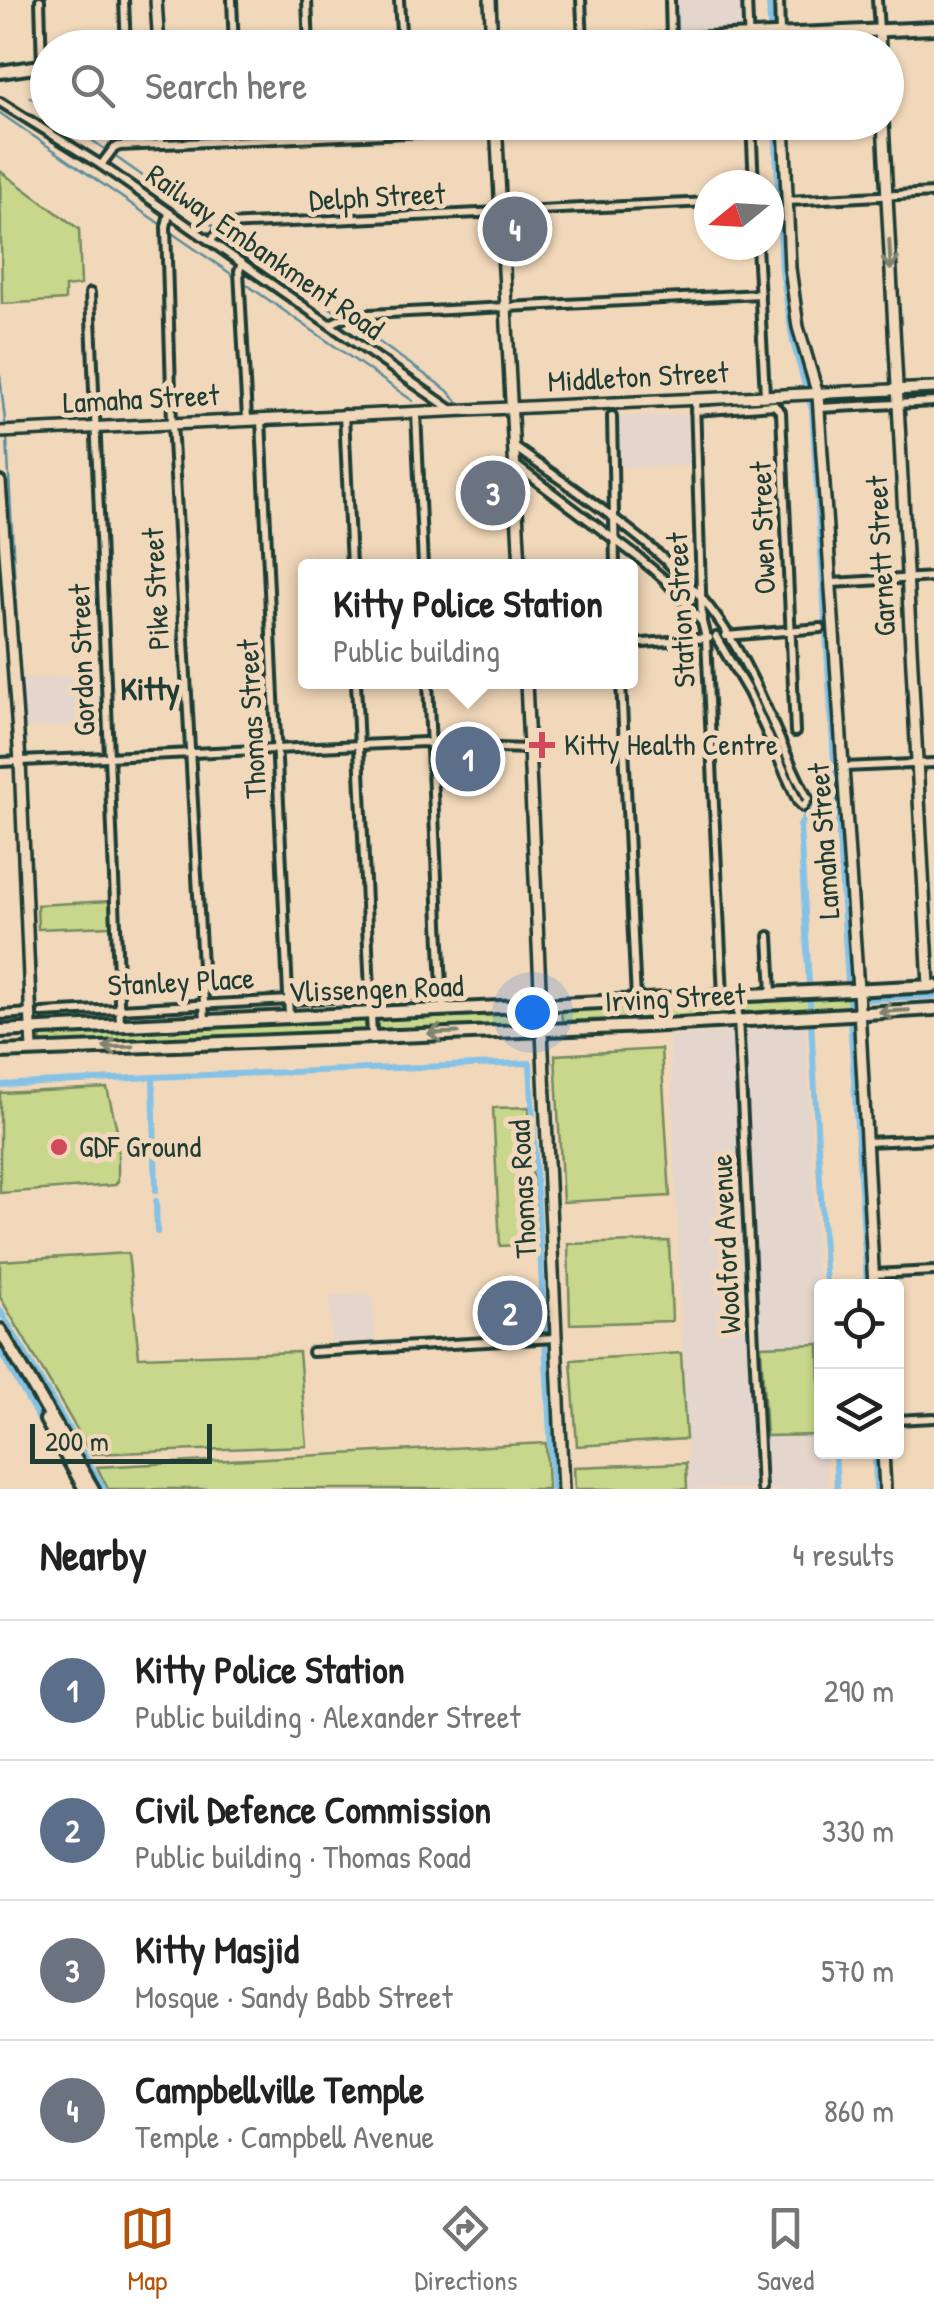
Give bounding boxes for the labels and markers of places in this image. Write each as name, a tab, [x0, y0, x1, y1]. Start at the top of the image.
pin: 4	[482, 192, 548, 266]
pin: 3	[460, 456, 526, 530]
pin: 1	[436, 722, 500, 796]
place label: Kitty Health Centre	[564, 724, 778, 764]
marker: Kitty Health Centre	[529, 732, 555, 758]
place label: GDF Ground	[79, 1126, 201, 1166]
marker: GDF Ground	[48, 1136, 70, 1158]
pin: 2	[478, 1276, 542, 1350]

